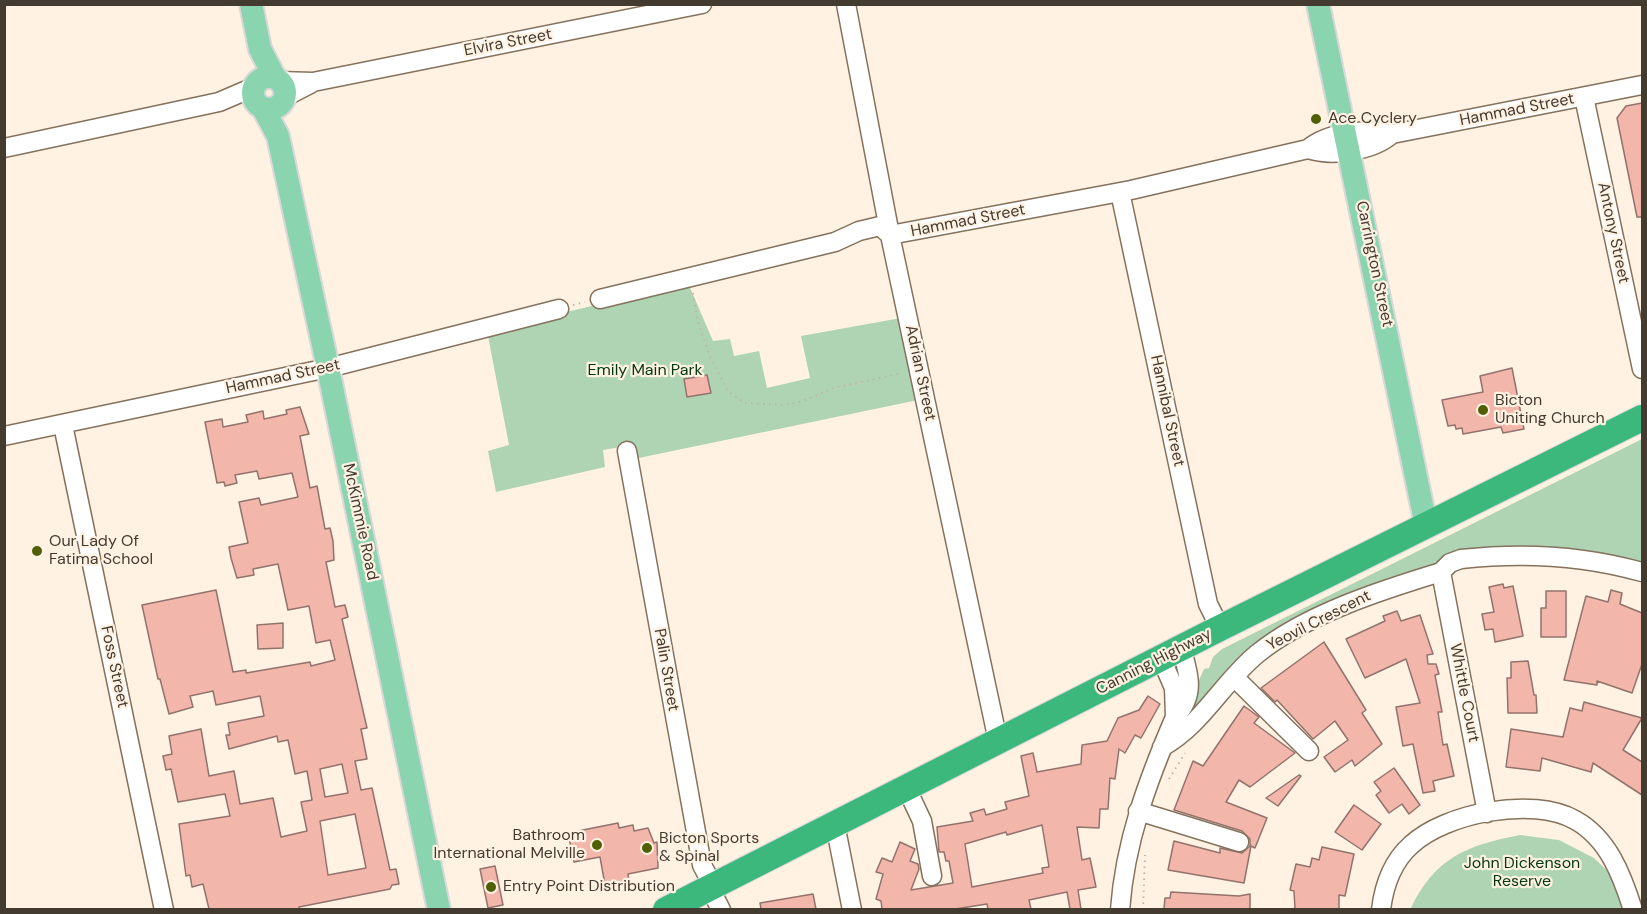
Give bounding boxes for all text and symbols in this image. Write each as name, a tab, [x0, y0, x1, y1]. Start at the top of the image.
street label: Elvira Street	[462, 25, 554, 61]
street label: Hammad Street	[1458, 89, 1576, 131]
place label: Ace Cyclery	[1328, 109, 1417, 129]
marker: Ace Cyclery	[1309, 112, 1323, 126]
street label: Antony Street	[1593, 181, 1633, 285]
street label: Carrington Street	[1351, 199, 1397, 329]
street label: Hammad Street	[909, 200, 1027, 242]
street label: Adrian Street	[900, 323, 940, 423]
street label: Hannibal Street	[1146, 353, 1188, 469]
street label: Hammad Street	[224, 356, 342, 398]
park label: Emily Main Park	[588, 361, 702, 381]
place label: Bicton Uniting Church	[1495, 391, 1605, 429]
marker: Bicton Uniting Church	[1476, 403, 1490, 417]
street label: McKimmie Road	[338, 462, 382, 582]
place label: Our Lady Of Fatima School	[49, 532, 153, 570]
marker: Our Lady Of Fatima School	[30, 544, 44, 558]
street label: Yeovil Crescent	[1264, 587, 1374, 655]
street label: Foss Street	[96, 624, 132, 710]
street label: Canning Highway	[1093, 625, 1215, 699]
street label: Palin Street	[649, 627, 683, 713]
street label: Whittle Court	[1445, 642, 1483, 744]
place label: Bathroom International Melville	[433, 826, 585, 864]
place label: Bicton Sports & Spinal	[659, 829, 759, 867]
marker: Bathroom International Melville	[590, 838, 604, 852]
marker: Bicton Sports & Spinal	[640, 841, 654, 855]
park label: John Dickenson Reserve	[1464, 854, 1580, 892]
place label: Entry Point Distribution	[503, 877, 675, 897]
marker: Entry Point Distribution	[484, 880, 498, 894]

